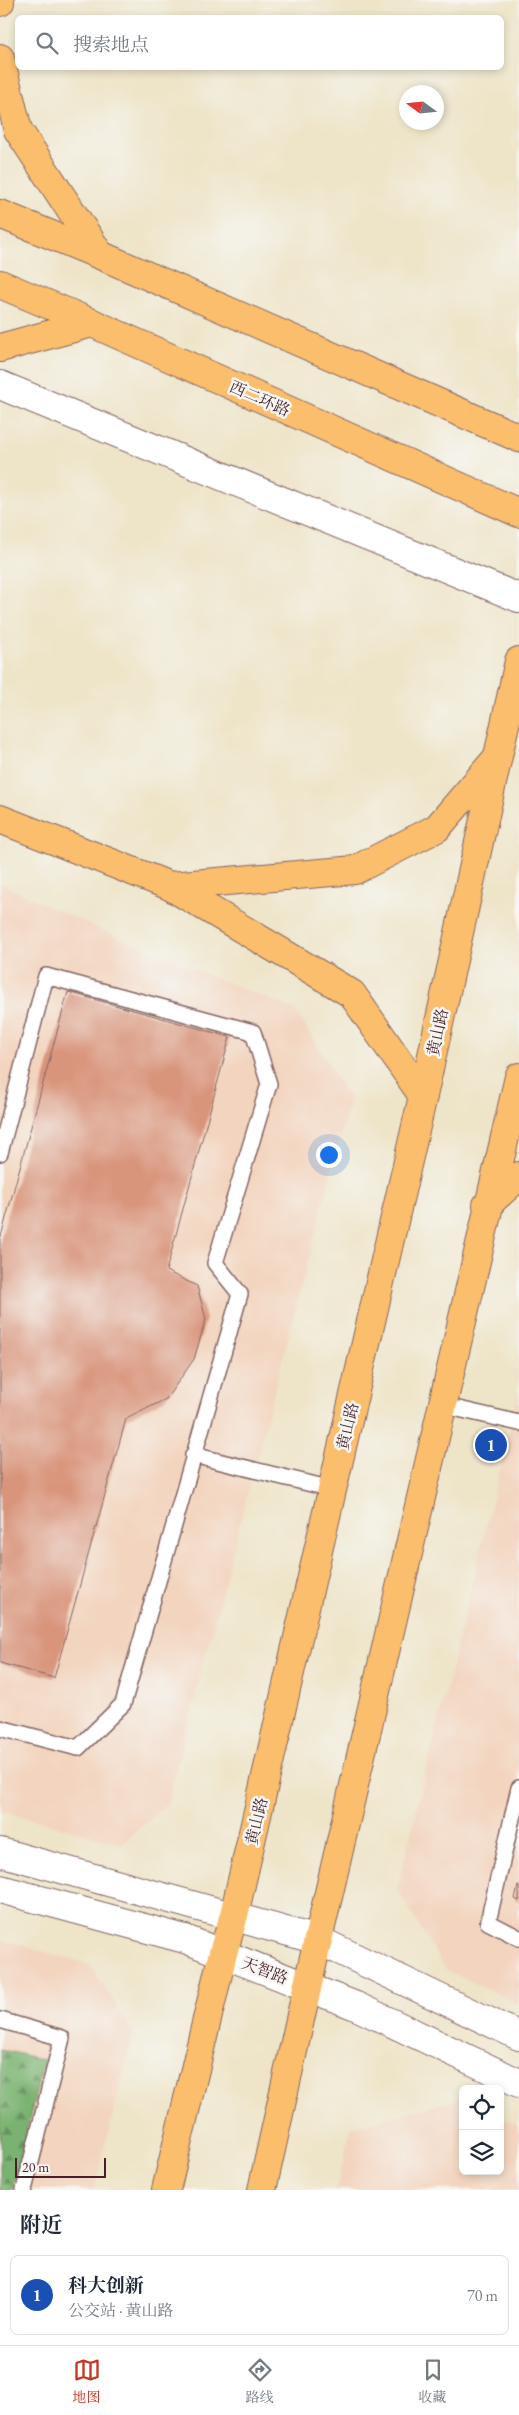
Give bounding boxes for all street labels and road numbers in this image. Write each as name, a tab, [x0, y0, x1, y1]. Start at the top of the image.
street label: 西二环路	[226, 376, 293, 421]
street label: 黄山路	[422, 1006, 453, 1058]
street label: 黄山路	[332, 1400, 363, 1452]
street label: 黄山路	[241, 1795, 272, 1847]
street label: 天智路	[239, 1952, 291, 1989]

